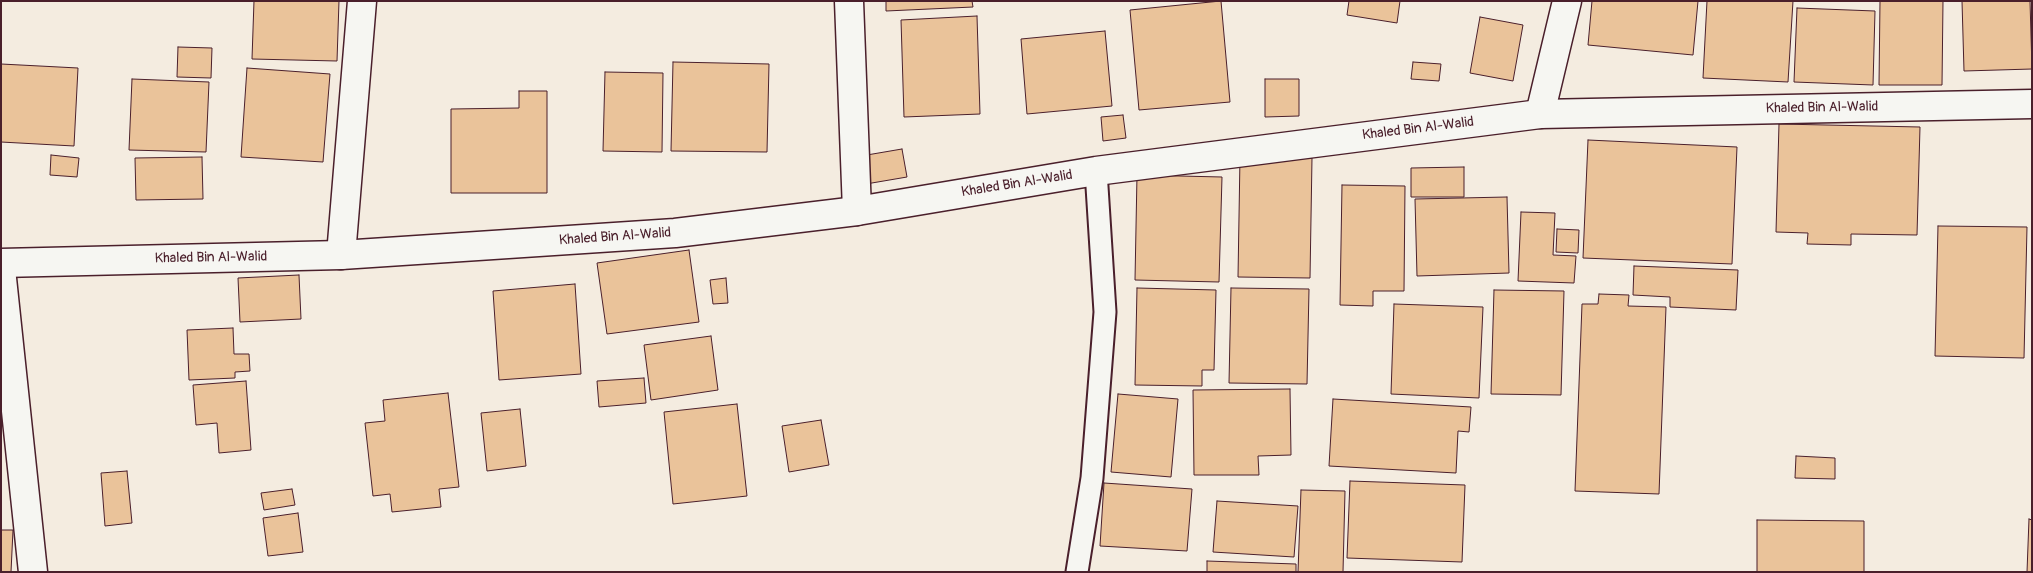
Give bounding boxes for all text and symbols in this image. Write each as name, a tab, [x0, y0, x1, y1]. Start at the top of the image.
street label: Khaled Bin Al-Walid	[1766, 99, 1878, 117]
street label: Khaled Bin Al-Walid	[1361, 114, 1475, 144]
street label: Khaled Bin Al-Walid	[960, 167, 1074, 201]
street label: Khaled Bin Al-Walid	[558, 225, 672, 249]
street label: Khaled Bin Al-Walid	[155, 249, 267, 267]

